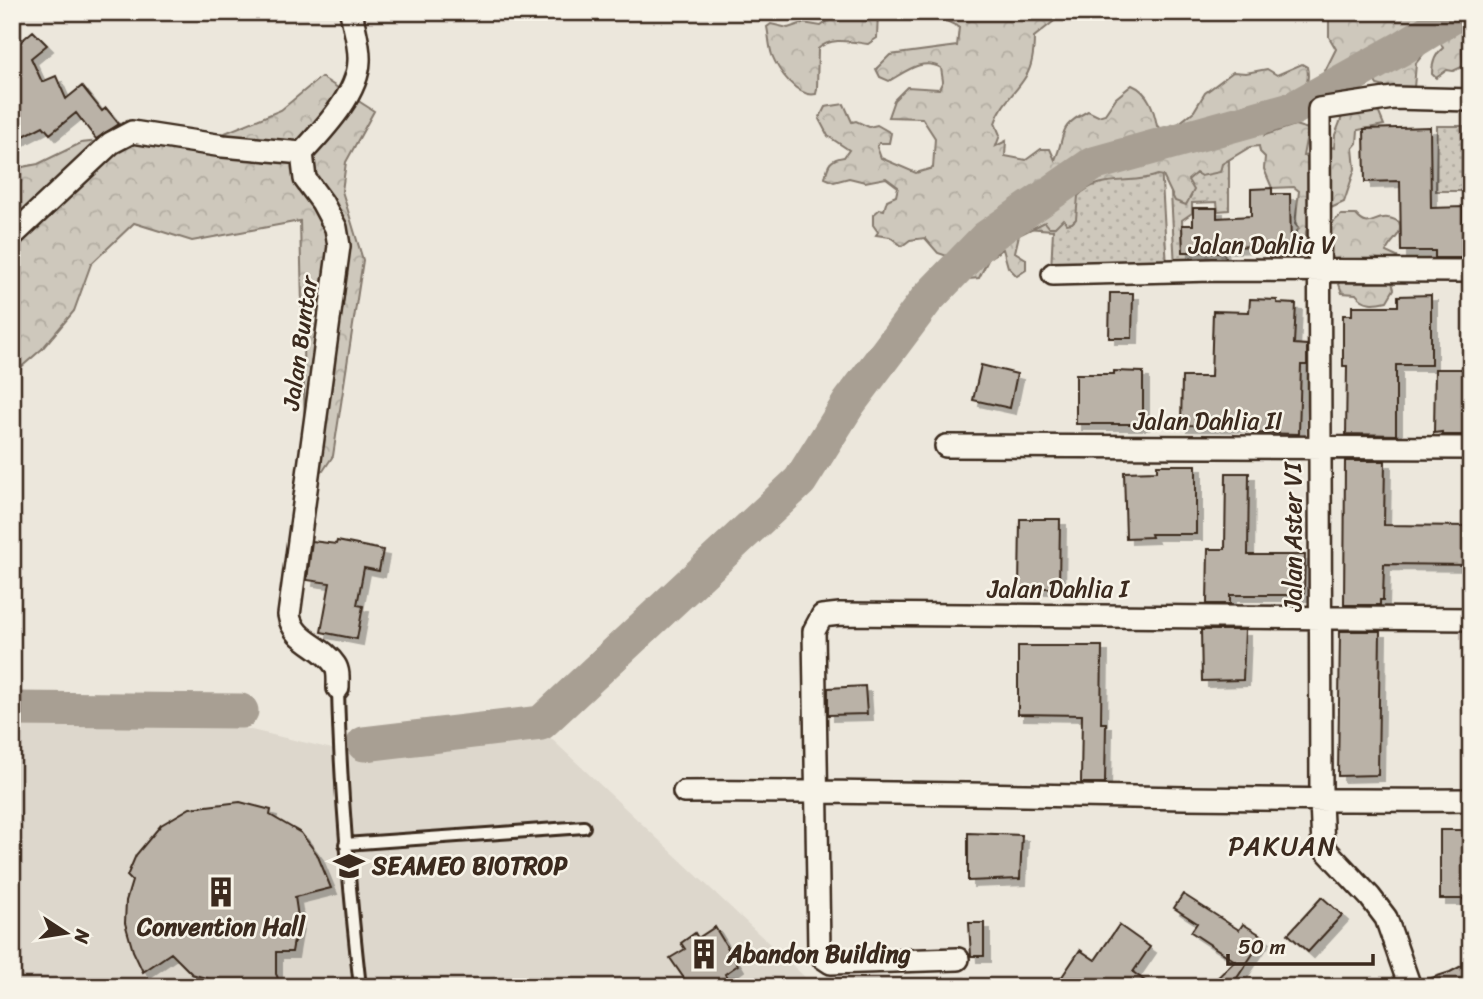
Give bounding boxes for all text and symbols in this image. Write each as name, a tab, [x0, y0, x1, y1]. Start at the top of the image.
street label: Jalan Dahlia V	[1188, 224, 1336, 266]
street label: Jalan Buntar	[270, 271, 330, 414]
street label: Jalan Dahlia II	[1133, 400, 1283, 442]
street label: Jalan Aster VI	[1272, 461, 1314, 612]
street label: Jalan Dahlia I	[986, 568, 1130, 610]
district label: PAKUAN	[1228, 823, 1338, 869]
place label: SEAMEO BIOTROP	[371, 845, 568, 887]
school or university icon: SEAMEO BIOTROP	[332, 849, 366, 883]
building icon: Convention Hall	[204, 875, 238, 909]
north arrow	[32, 898, 102, 968]
place label: Convention Hall	[136, 906, 306, 948]
scale bar	[1228, 922, 1373, 966]
text: N	[64, 926, 100, 947]
text: 50 m	[1238, 928, 1286, 966]
place label: Abandon Building	[726, 933, 911, 975]
building icon: Abandon Building	[687, 937, 721, 971]

